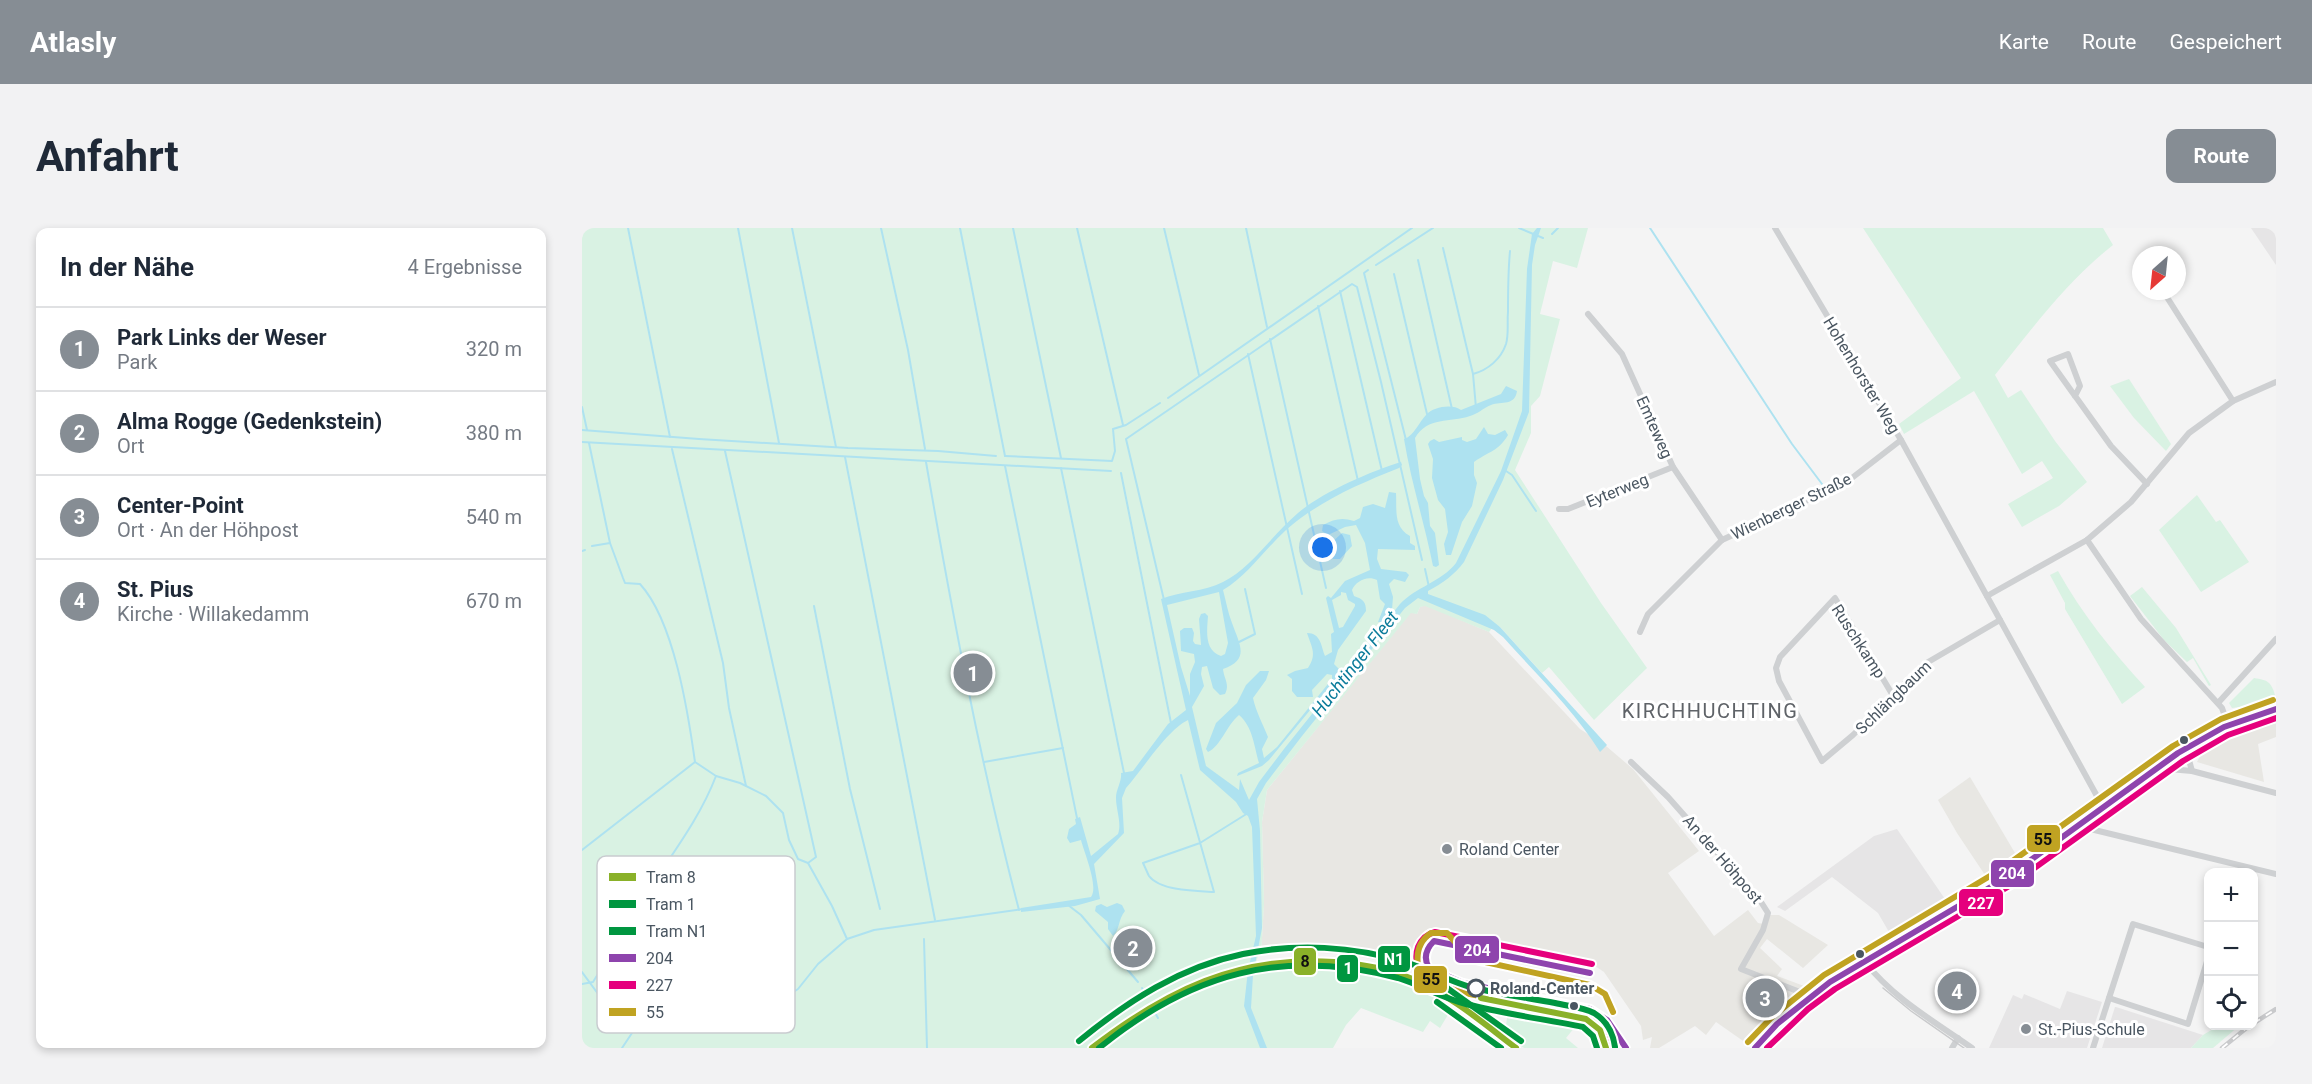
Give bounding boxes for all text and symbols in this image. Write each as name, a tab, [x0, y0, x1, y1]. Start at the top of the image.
text: Atlasly	[30, 26, 116, 59]
text: Karte	[1999, 30, 2049, 54]
text: Route	[2082, 30, 2136, 54]
text: Gespeichert	[2169, 30, 2282, 54]
button: Route	[2166, 129, 2276, 183]
text: Anfahrt	[36, 132, 179, 181]
north arrow	[2132, 246, 2186, 300]
text: In der Nähe	[60, 252, 194, 282]
text: 4 Ergebnisse	[408, 255, 522, 279]
street label: Hohenhorster Weg	[1819, 313, 1904, 437]
text: Park Links der Weser	[117, 325, 327, 350]
text: 1	[74, 337, 85, 361]
text: 320 m	[466, 337, 522, 361]
text: Park	[117, 350, 157, 374]
street label: Emteweg	[1632, 393, 1677, 461]
text: Alma Rogge (Gedenkstein)	[117, 409, 382, 434]
text: 2	[74, 421, 85, 445]
text: 380 m	[466, 421, 522, 445]
text: Ort	[117, 434, 145, 458]
street label: Eyterweg	[1583, 469, 1651, 511]
street label: Wienberger Straße	[1728, 469, 1855, 544]
text: Center-Point	[117, 493, 244, 518]
text: 3	[74, 505, 85, 529]
text: 540 m	[466, 505, 522, 529]
text: Ort · An der Höhpost	[117, 518, 299, 542]
your location	[1308, 533, 1337, 562]
text: St. Pius	[117, 577, 193, 602]
text: 4	[74, 589, 85, 613]
text: 670 m	[466, 589, 522, 613]
street label: Ruschkamp	[1828, 601, 1889, 682]
text: Kirche · Willakedamm	[117, 602, 309, 626]
water label: Huchtinger Fleet	[1307, 607, 1402, 721]
pin: 1	[954, 650, 992, 696]
street label: Schlängbaum	[1852, 657, 1935, 738]
district label: KIRCHHUCHTING	[1622, 699, 1798, 723]
unlabelled marker	[2178, 734, 2190, 746]
street label: An der Höhpost	[1679, 811, 1766, 907]
line badge: 55	[2026, 824, 2061, 853]
text: 55	[2034, 830, 2052, 849]
place label: Roland Center	[1459, 840, 1560, 859]
marker: Roland Center	[1440, 842, 1454, 856]
legend	[597, 856, 795, 1033]
line badge: 204	[1990, 859, 2035, 888]
text: 204	[1998, 864, 2026, 883]
text: Tram 8	[646, 868, 696, 887]
map controls	[2204, 868, 2258, 1030]
button: +	[2204, 868, 2258, 922]
line badge: 227	[1958, 888, 2004, 917]
text: 227	[1967, 894, 1995, 913]
text: Tram 1	[646, 895, 696, 914]
text: Tram N1	[646, 922, 707, 941]
button: −	[2204, 922, 2258, 976]
pin: 2	[1114, 926, 1152, 970]
line badge: 204	[1454, 935, 1500, 964]
text: 204	[1463, 941, 1491, 960]
line badge: N1	[1377, 945, 1411, 973]
line badge: 8	[1293, 947, 1317, 976]
unlabelled marker	[1854, 948, 1866, 960]
text: 204	[646, 949, 673, 968]
text: N1	[1384, 950, 1404, 969]
text: 8	[1300, 952, 1310, 971]
line badge: 1	[1336, 954, 1359, 983]
text: 1	[1343, 959, 1353, 978]
line badge: 55	[1413, 965, 1448, 994]
pin: 4	[1938, 968, 1976, 1014]
text: 55	[1422, 970, 1440, 989]
text: 227	[646, 976, 673, 995]
pin: 3	[1746, 976, 1784, 1020]
button: locate	[2204, 976, 2258, 1030]
marker: Roland-Center	[1467, 979, 1485, 997]
place label: Roland-Center	[1490, 979, 1594, 998]
unlabelled marker	[1568, 1000, 1580, 1012]
text: 55	[646, 1003, 664, 1022]
place label: St.-Pius-Schule	[2038, 1020, 2145, 1039]
marker: St.-Pius-Schule	[2019, 1022, 2033, 1036]

